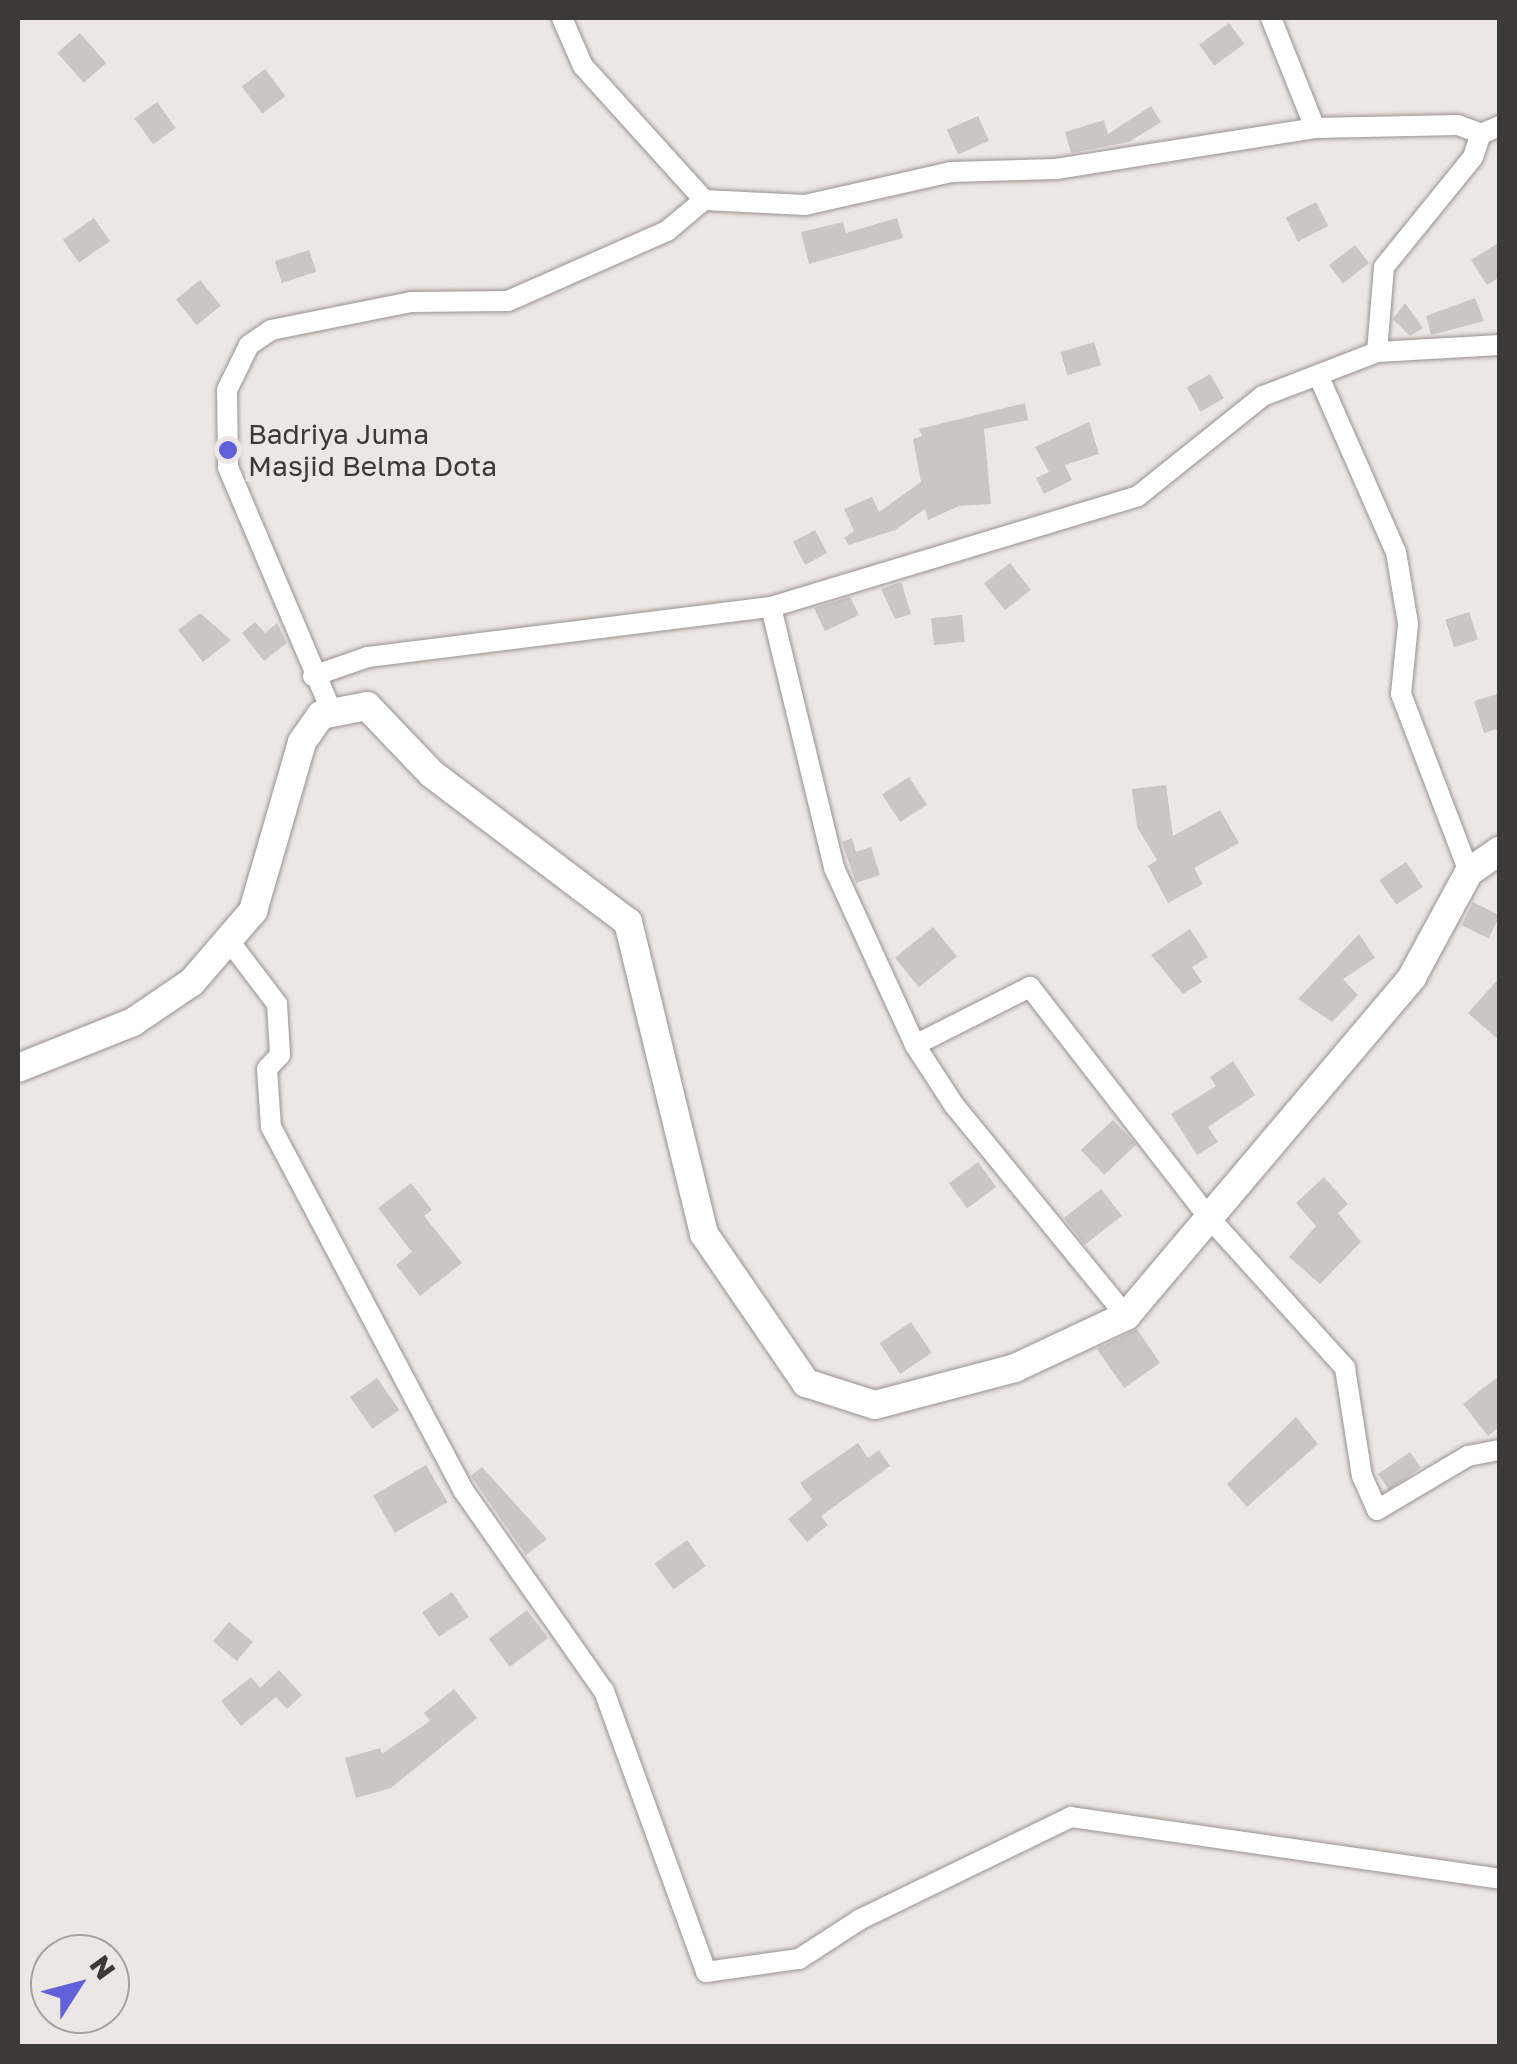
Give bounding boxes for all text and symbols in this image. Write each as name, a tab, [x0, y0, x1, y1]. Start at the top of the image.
place label: Badriya Juma Masjid Belma Dota	[248, 417, 497, 483]
marker: Badriya Juma Masjid Belma Dota	[217, 439, 239, 461]
north arrow	[30, 1934, 130, 2034]
text: N	[83, 1949, 123, 1986]

